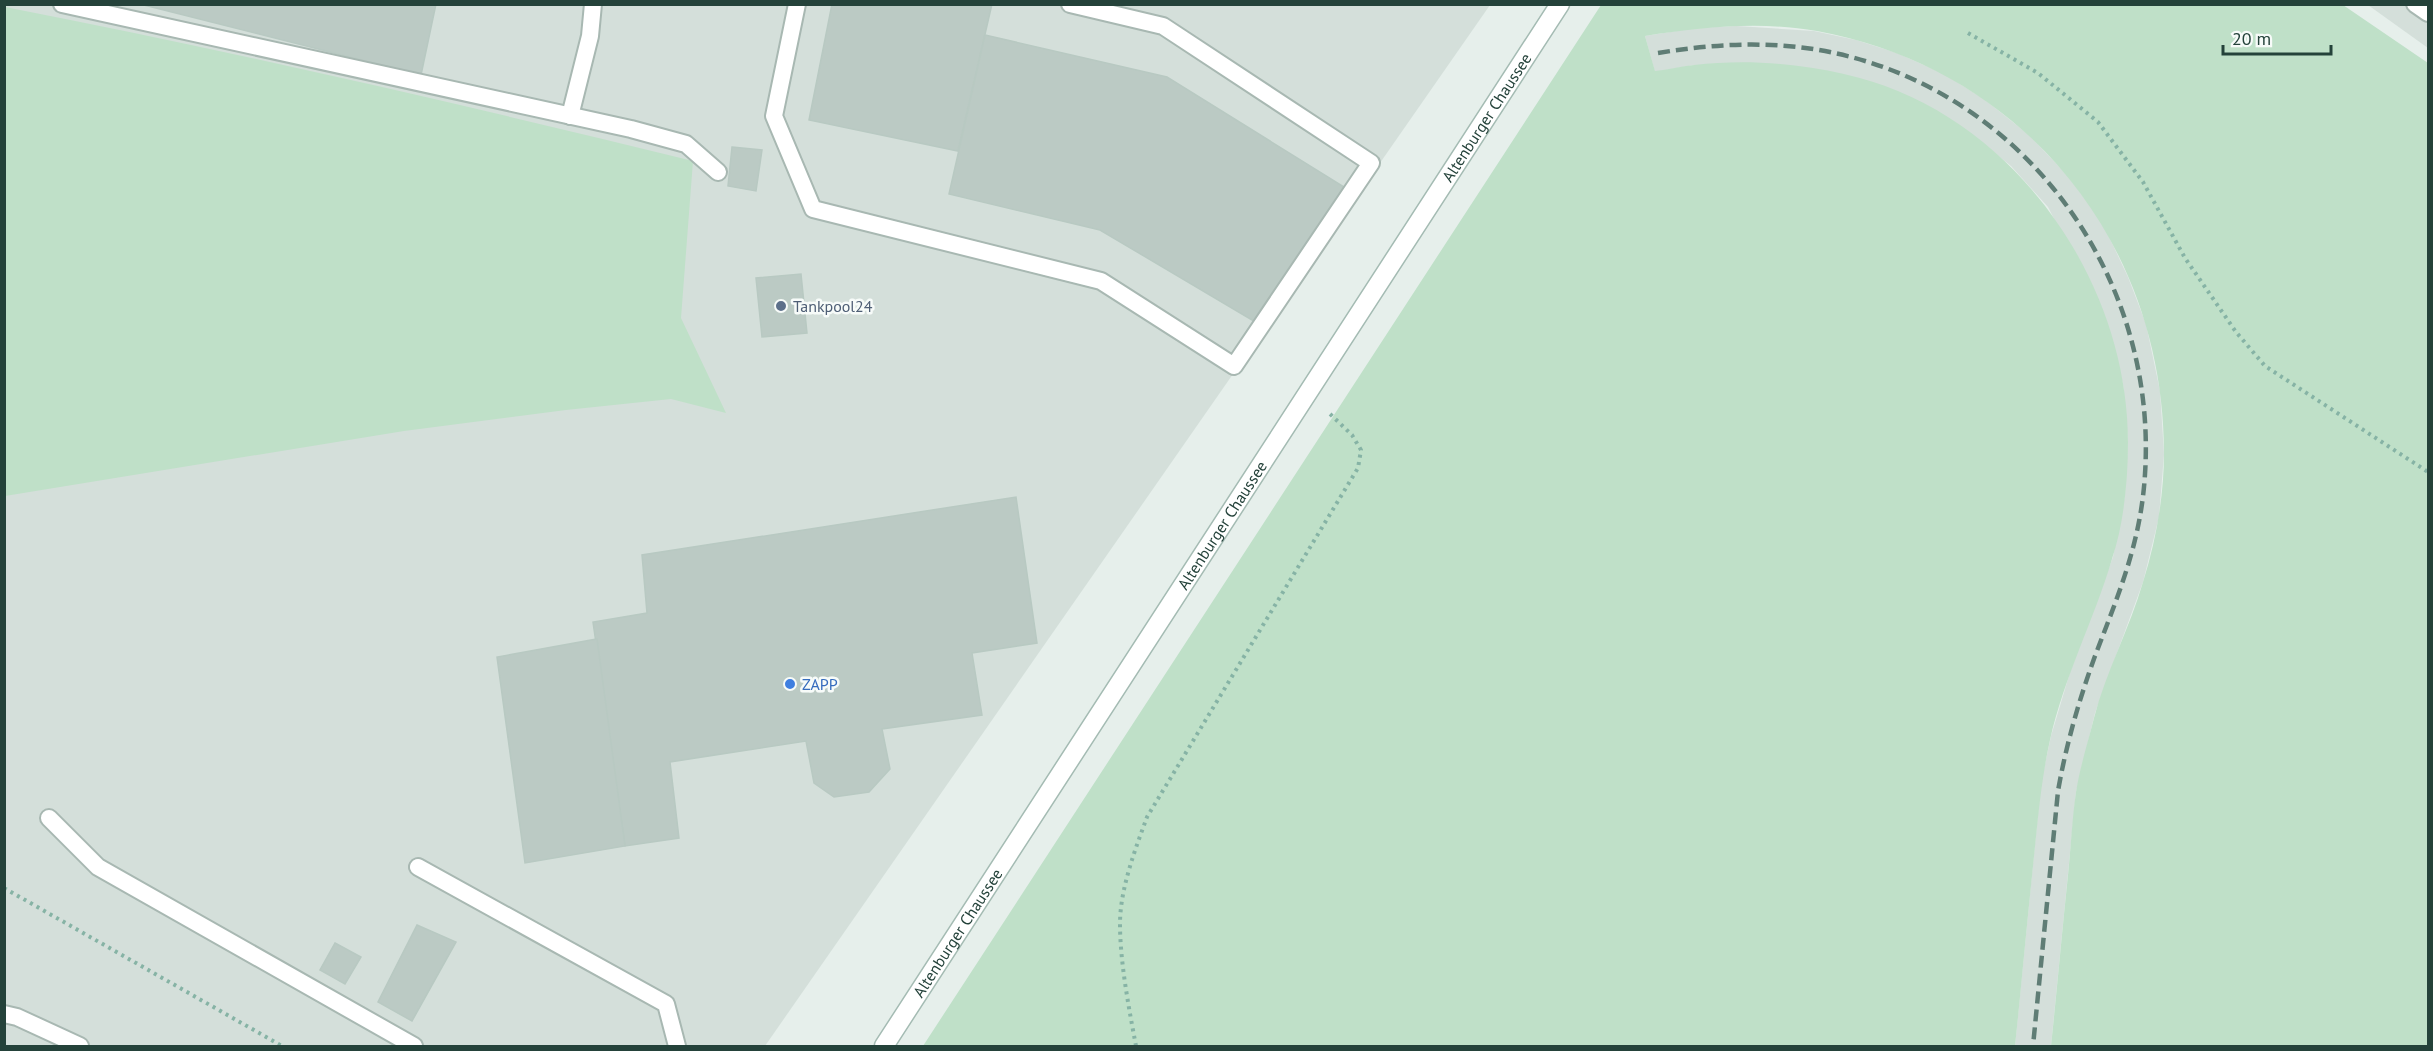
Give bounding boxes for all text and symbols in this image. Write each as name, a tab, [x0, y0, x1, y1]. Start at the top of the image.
scale bar	[2223, 18, 2331, 56]
text: 20 m	[2232, 27, 2271, 50]
street label: Altenburger Chaussee	[1437, 49, 1536, 185]
place label: Tankpool24	[793, 296, 873, 316]
marker: Tankpool24	[774, 299, 788, 313]
street label: Altenburger Chaussee	[1173, 457, 1271, 593]
place label: ZAPP	[802, 674, 838, 694]
marker: ZAPP	[783, 677, 797, 691]
street label: Altenburger Chaussee	[908, 865, 1007, 1001]

